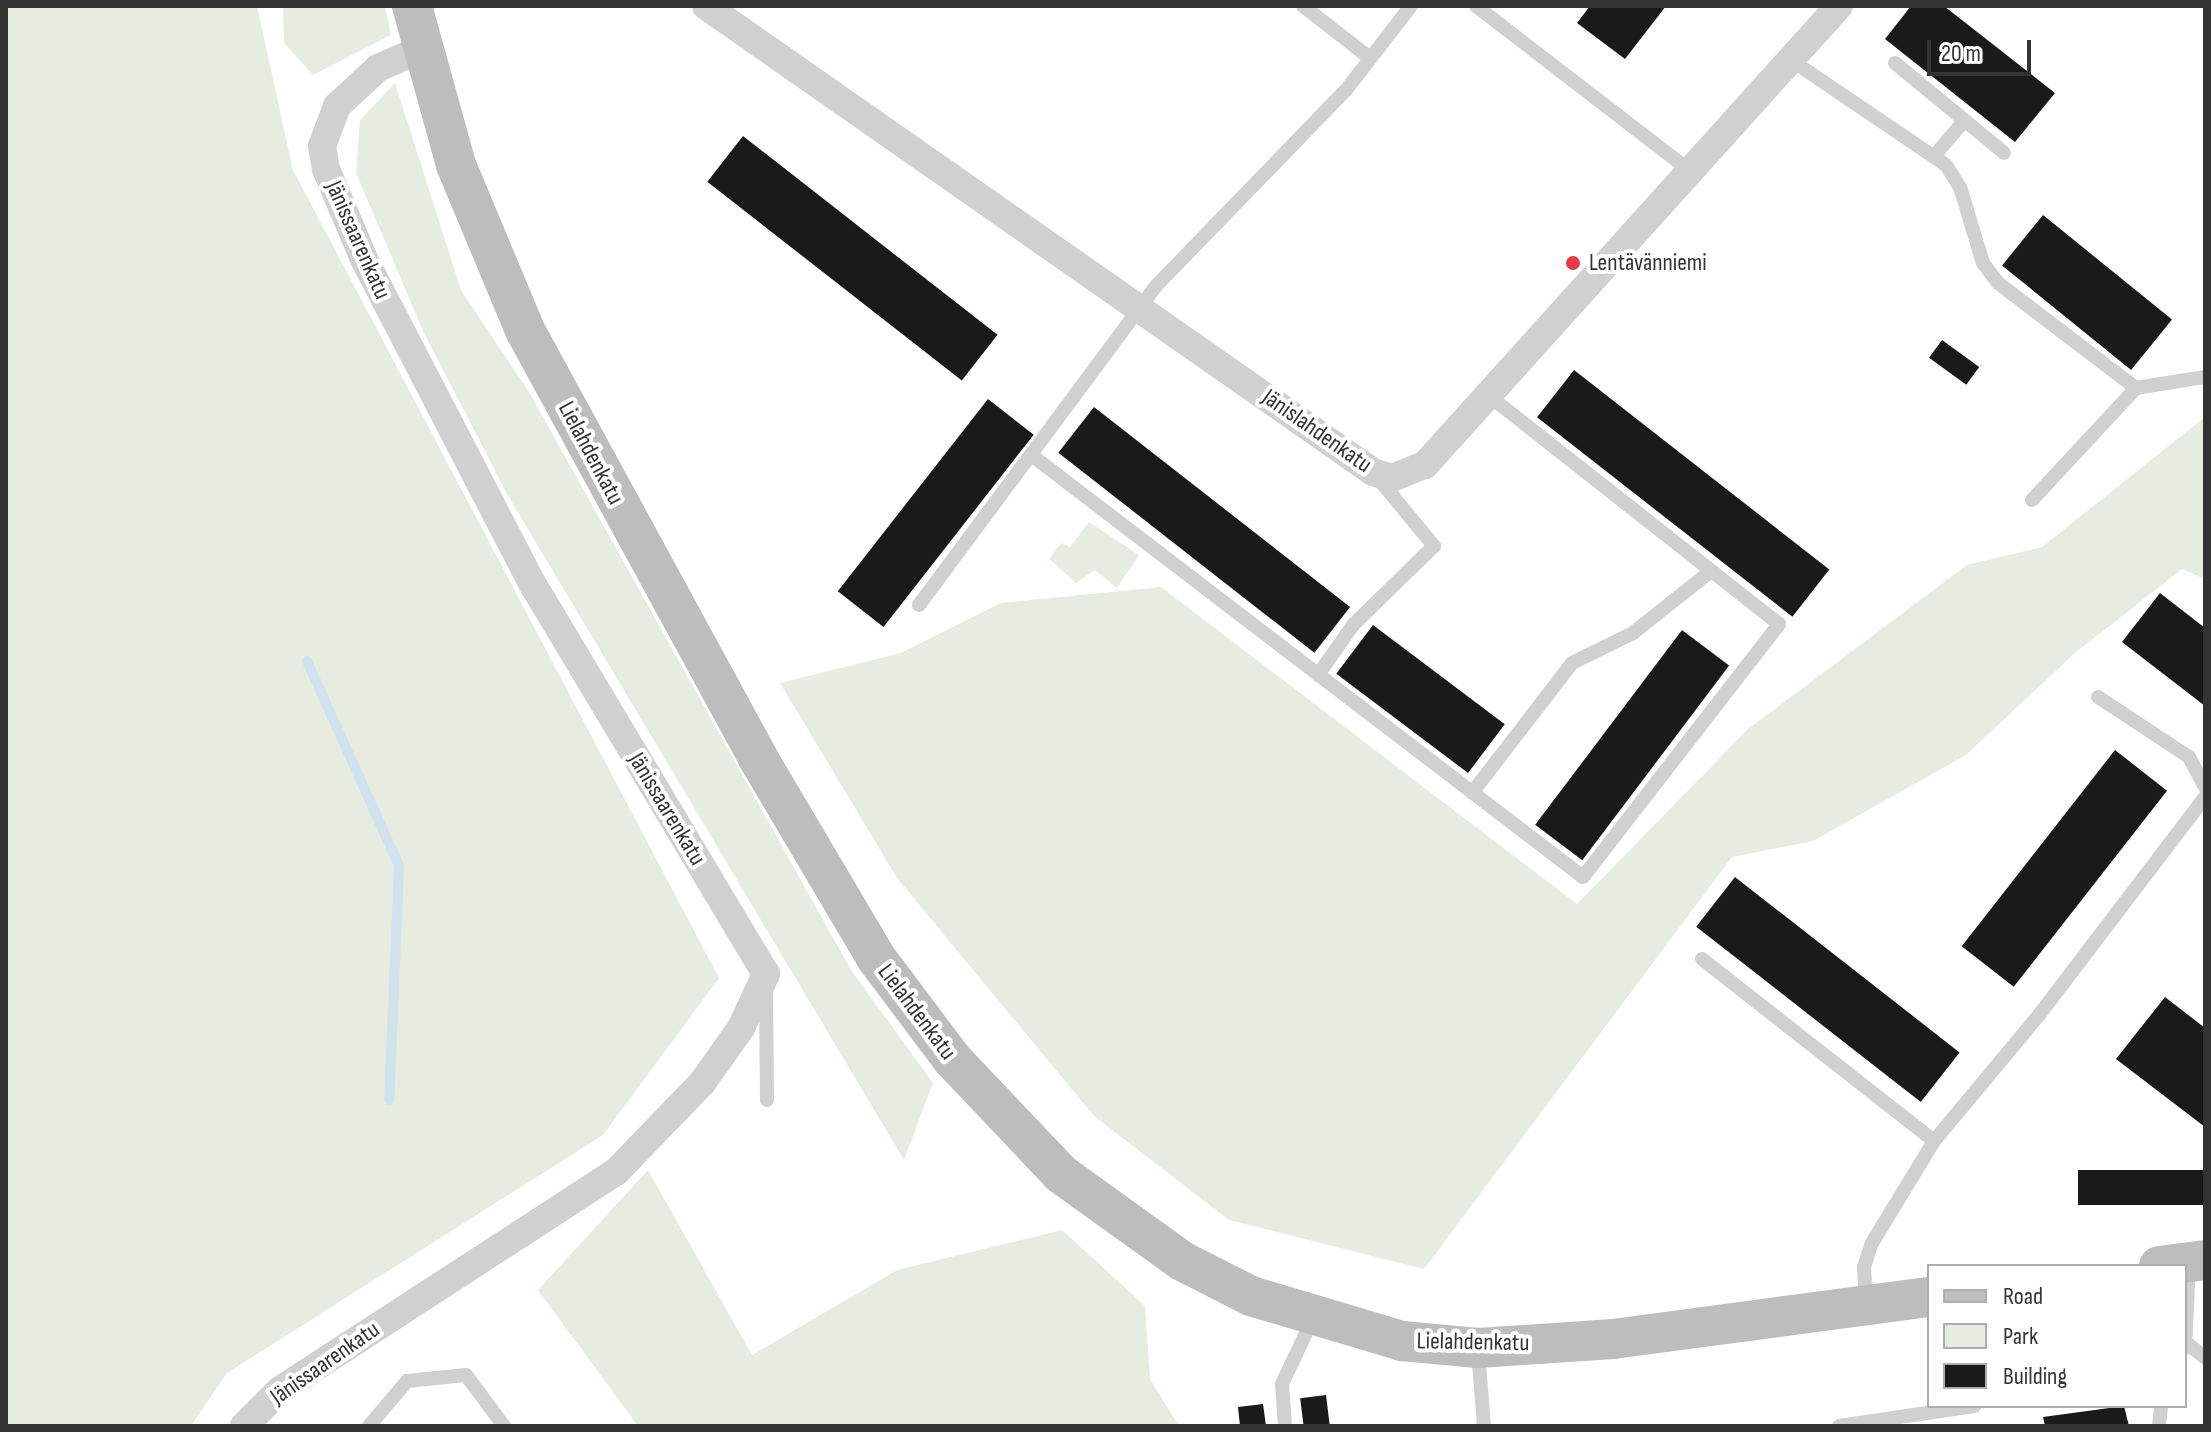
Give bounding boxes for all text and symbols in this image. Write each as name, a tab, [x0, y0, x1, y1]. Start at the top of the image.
scale bar	[1931, 24, 2035, 74]
text: 20 m	[1941, 39, 1981, 68]
street label: Jänissaarenkatu	[319, 176, 397, 304]
place label: Lentävänniemi	[1589, 249, 1707, 277]
marker: Lentävänniemi	[1564, 254, 1582, 272]
street label: Jänislahdenkatu	[1257, 383, 1377, 479]
street label: Lielahdenkatu	[552, 397, 630, 509]
street label: Jänissaarenkatu	[622, 747, 712, 871]
street label: Lielahdenkatu	[872, 958, 962, 1066]
legend	[1927, 1264, 2187, 1408]
text: Road	[2003, 1282, 2043, 1311]
street label: Jänissaarenkatu	[265, 1315, 385, 1411]
text: Park	[2003, 1322, 2038, 1351]
street label: Lielahdenkatu	[1416, 1327, 1530, 1357]
text: Building	[2003, 1362, 2067, 1391]

